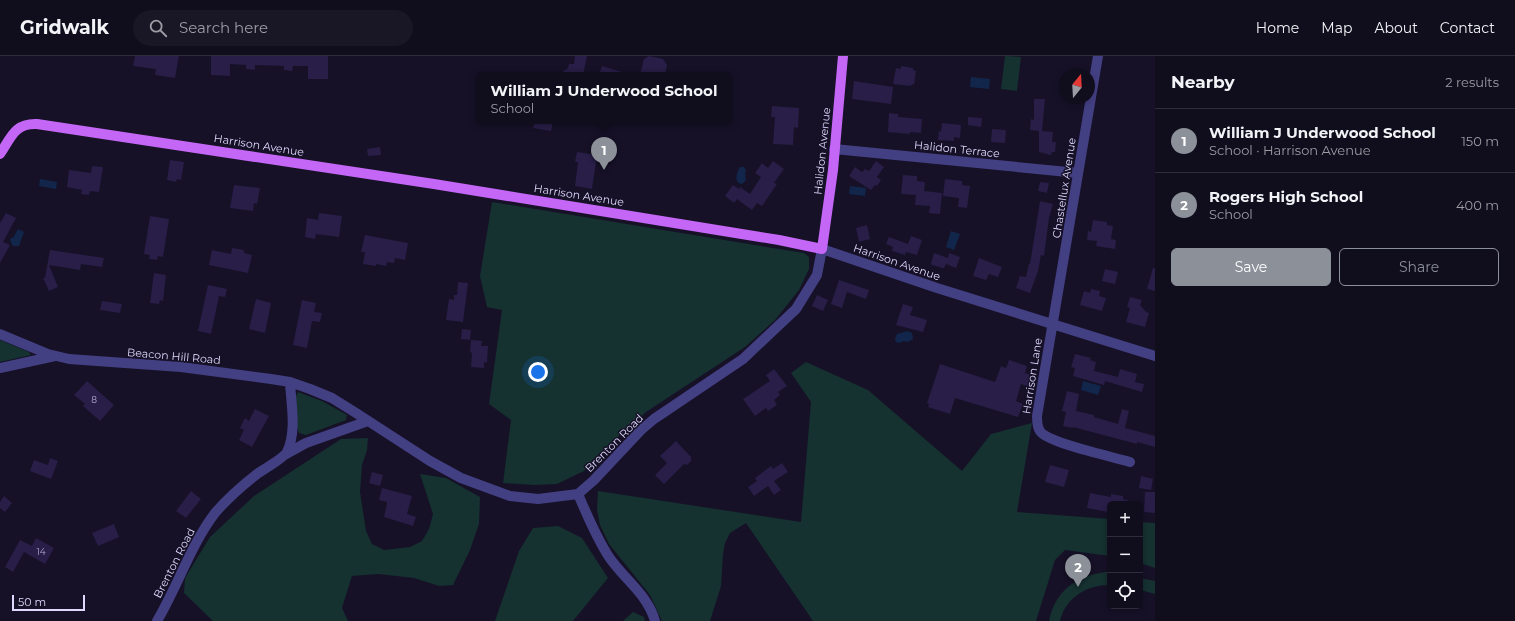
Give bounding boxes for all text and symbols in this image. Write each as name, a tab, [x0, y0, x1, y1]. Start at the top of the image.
search box	[133, 10, 413, 46]
text: Gridwalk	[20, 16, 109, 39]
icon: search	[147, 17, 169, 39]
text: Search here	[179, 18, 268, 37]
text: Home	[1256, 19, 1299, 37]
text: Map	[1321, 19, 1352, 37]
text: About	[1374, 19, 1418, 37]
text: Contact	[1440, 19, 1495, 37]
north arrow	[1059, 68, 1095, 104]
popup	[476, 72, 732, 124]
text: Nearby	[1171, 72, 1235, 92]
text: 2 results	[1445, 74, 1499, 90]
text: William J Underwood School	[491, 81, 717, 100]
text: School	[491, 100, 534, 116]
street label: Halidon Avenue	[810, 106, 834, 195]
text: William J Underwood School	[1209, 123, 1436, 142]
street label: Harrison Avenue	[213, 131, 305, 159]
text: 1	[1181, 133, 1187, 149]
text: 150 m	[1461, 133, 1499, 149]
street label: Chastellux Avenue	[1049, 136, 1079, 239]
pin: 1	[591, 137, 617, 170]
street label: Halidon Terrace	[914, 138, 1001, 160]
text: School · Harrison Avenue	[1209, 142, 1371, 158]
street label: Harrison Avenue	[533, 181, 625, 209]
text: Rogers High School	[1209, 187, 1363, 206]
text: 2	[1180, 197, 1188, 213]
text: 400 m	[1456, 197, 1499, 213]
text: School	[1209, 206, 1253, 222]
street label: Harrison Avenue	[852, 241, 943, 284]
button: Save	[1171, 248, 1331, 286]
button: Share	[1339, 248, 1499, 286]
street label: Harrison Lane	[1019, 337, 1045, 415]
street label: Beacon Hill Road	[127, 345, 221, 367]
your location	[528, 362, 548, 382]
house number: 8	[91, 394, 97, 405]
street label: Brenton Road	[582, 411, 646, 475]
map controls	[1107, 501, 1143, 609]
button: +	[1107, 501, 1143, 537]
street label: Brenton Road	[150, 526, 198, 600]
button: −	[1107, 537, 1143, 573]
house number: 14	[36, 546, 46, 557]
pin: 2	[1065, 554, 1091, 587]
button: locate	[1107, 573, 1143, 609]
scale bar	[12, 593, 85, 612]
text: 50 m	[18, 595, 46, 609]

